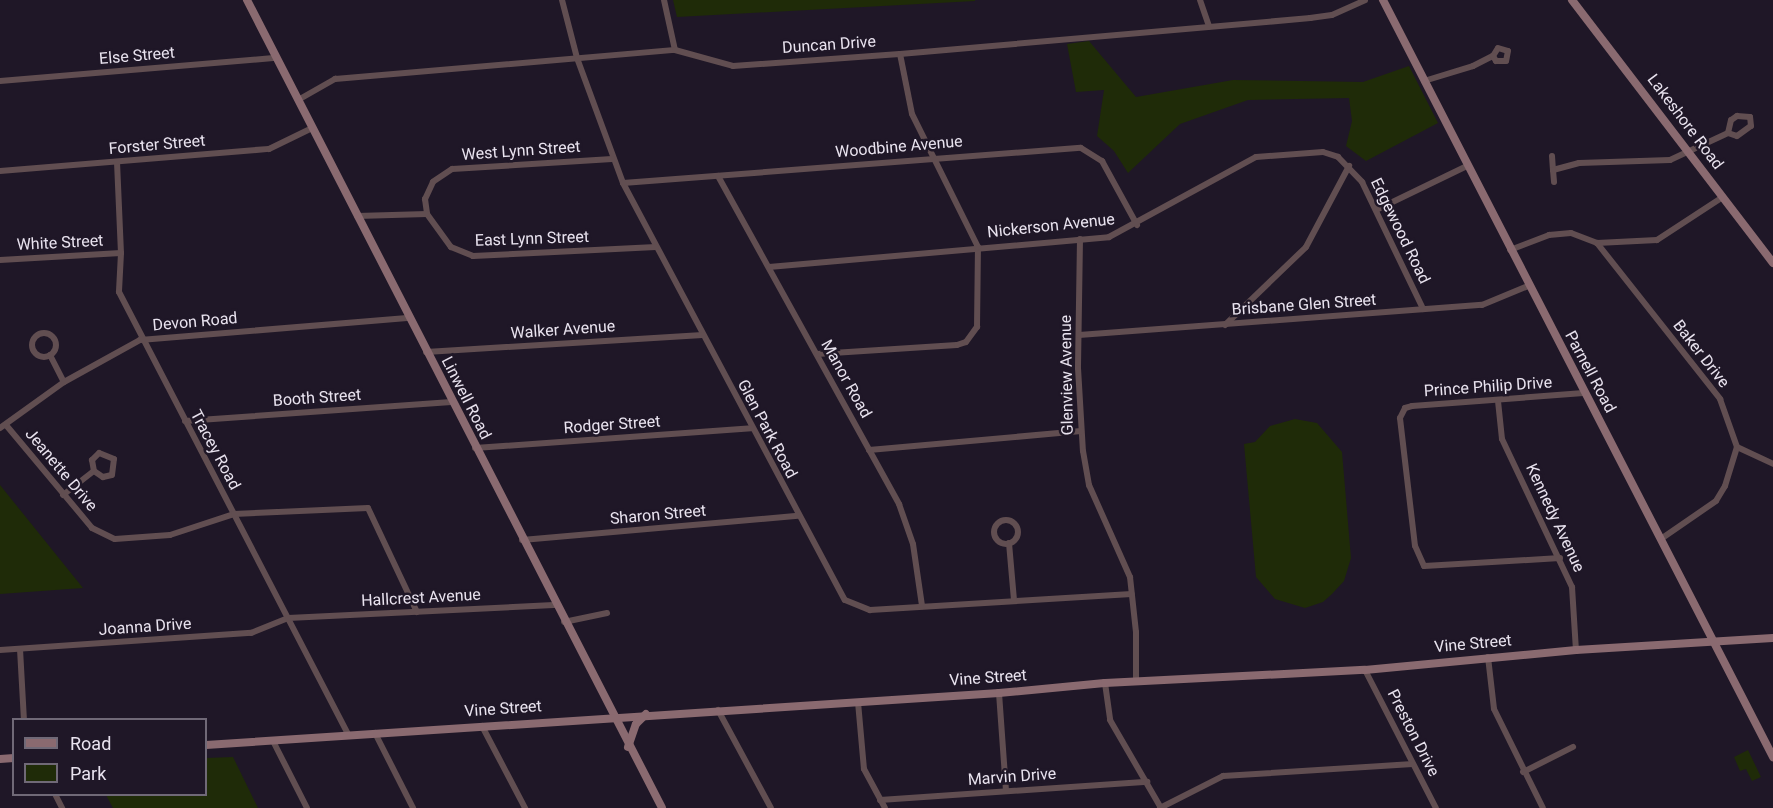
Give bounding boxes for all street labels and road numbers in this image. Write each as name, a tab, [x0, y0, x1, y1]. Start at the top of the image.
street label: Duncan Drive	[781, 32, 877, 58]
street label: Else Street	[98, 43, 176, 69]
street label: Lakeshore Road	[1643, 71, 1727, 173]
street label: Forster Street	[108, 131, 206, 159]
street label: Woodbine Avenue	[835, 132, 963, 162]
street label: West Lynn Street	[461, 137, 581, 165]
street label: Edgewood Road	[1366, 175, 1434, 287]
street label: Nickerson Avenue	[986, 210, 1116, 242]
street label: East Lynn Street	[475, 227, 589, 251]
street label: White Street	[16, 231, 104, 255]
street label: Brisbane Glen Street	[1231, 290, 1377, 320]
street label: Devon Road	[152, 309, 238, 335]
street label: Glenview Avenue	[1056, 315, 1078, 435]
street label: Baker Drive	[1669, 316, 1733, 392]
street label: Walker Avenue	[510, 317, 616, 343]
street label: Parnell Road	[1560, 328, 1620, 416]
street label: Manor Road	[817, 336, 875, 422]
street label: Linwell Road	[437, 353, 495, 443]
street label: Prince Philip Drive	[1423, 373, 1553, 401]
street label: Glen Park Road	[733, 376, 801, 482]
street label: Booth Street	[272, 385, 362, 411]
street label: Tracey Road	[186, 407, 244, 493]
street label: Rodger Street	[563, 412, 661, 438]
street label: Jeanette Drive	[21, 425, 101, 515]
street label: Kennedy Avenue	[1522, 461, 1588, 575]
street label: Sharon Street	[609, 501, 707, 529]
street label: Hallcrest Avenue	[361, 585, 481, 611]
street label: Joanna Drive	[98, 614, 192, 640]
street label: Vine Street	[1434, 631, 1512, 657]
street label: Vine Street	[949, 666, 1027, 690]
street label: Preston Drive	[1383, 686, 1443, 780]
street label: Vine Street	[464, 697, 542, 721]
street label: Marvin Drive	[967, 764, 1057, 790]

